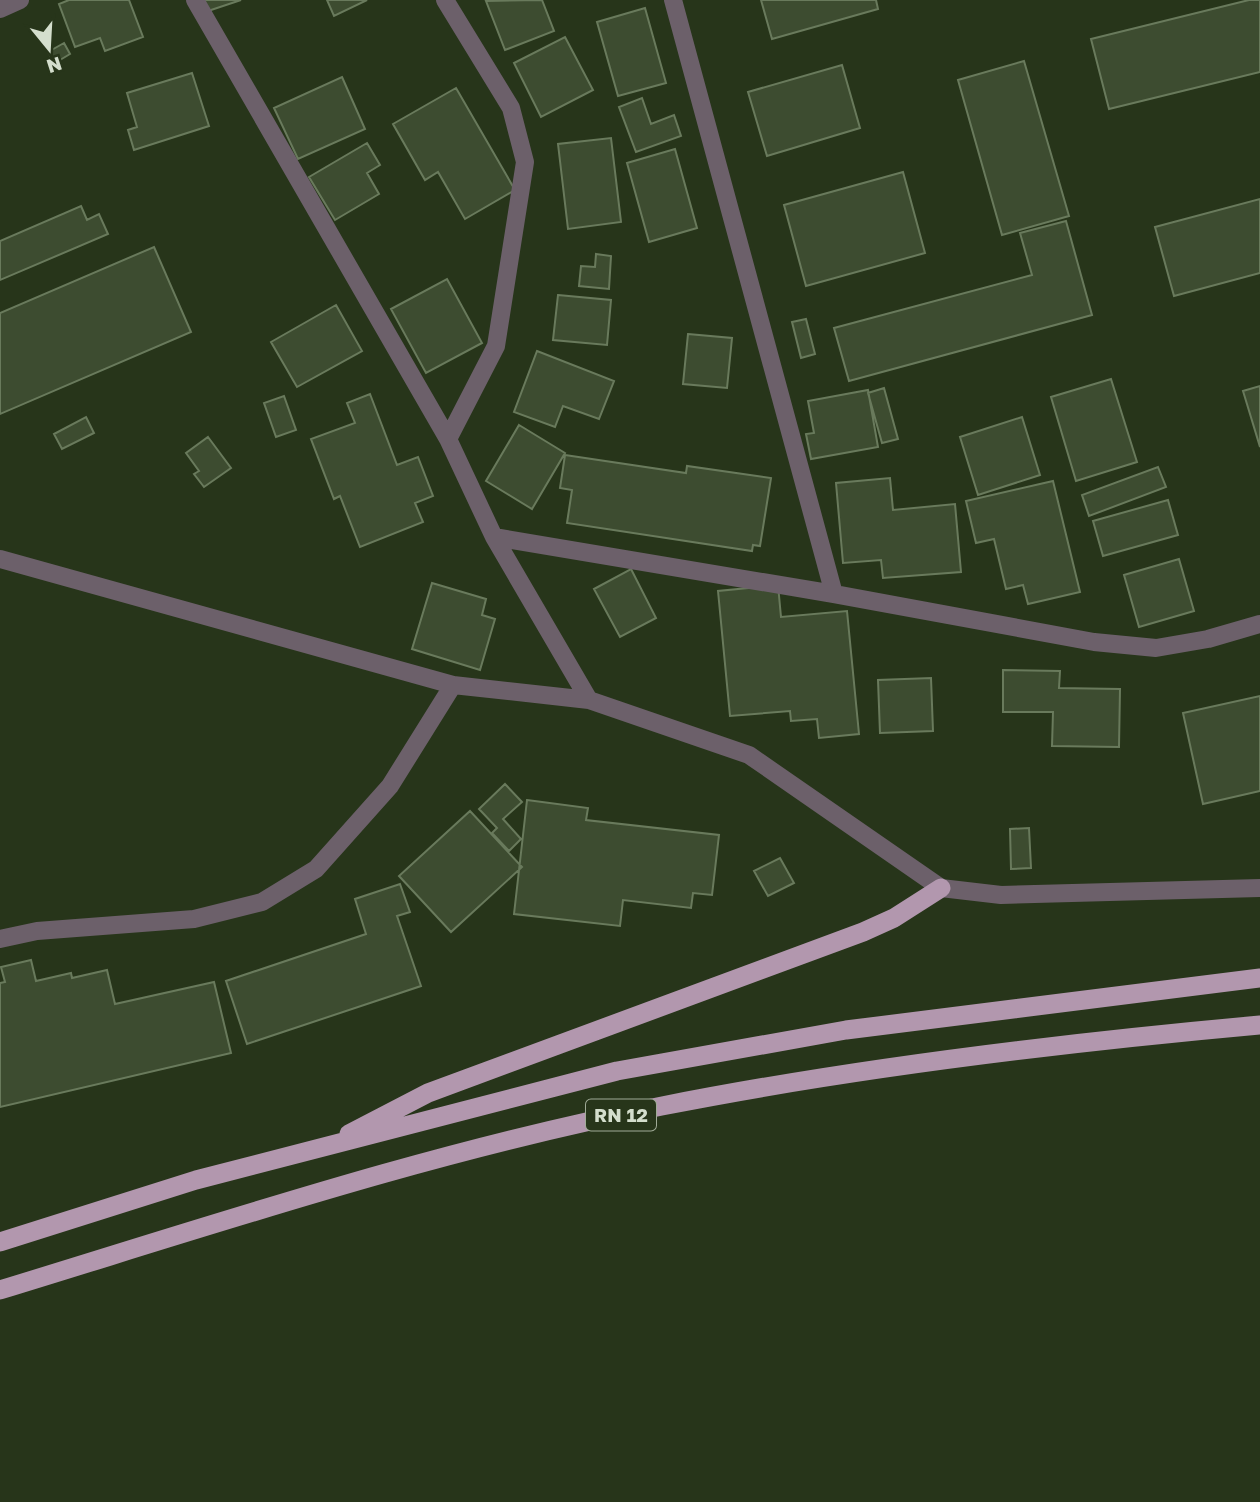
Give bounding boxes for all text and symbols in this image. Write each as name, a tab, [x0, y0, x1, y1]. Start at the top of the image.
north arrow	[14, 14, 84, 84]
text: N	[44, 52, 65, 79]
road number: RN 12	[586, 1100, 656, 1130]

